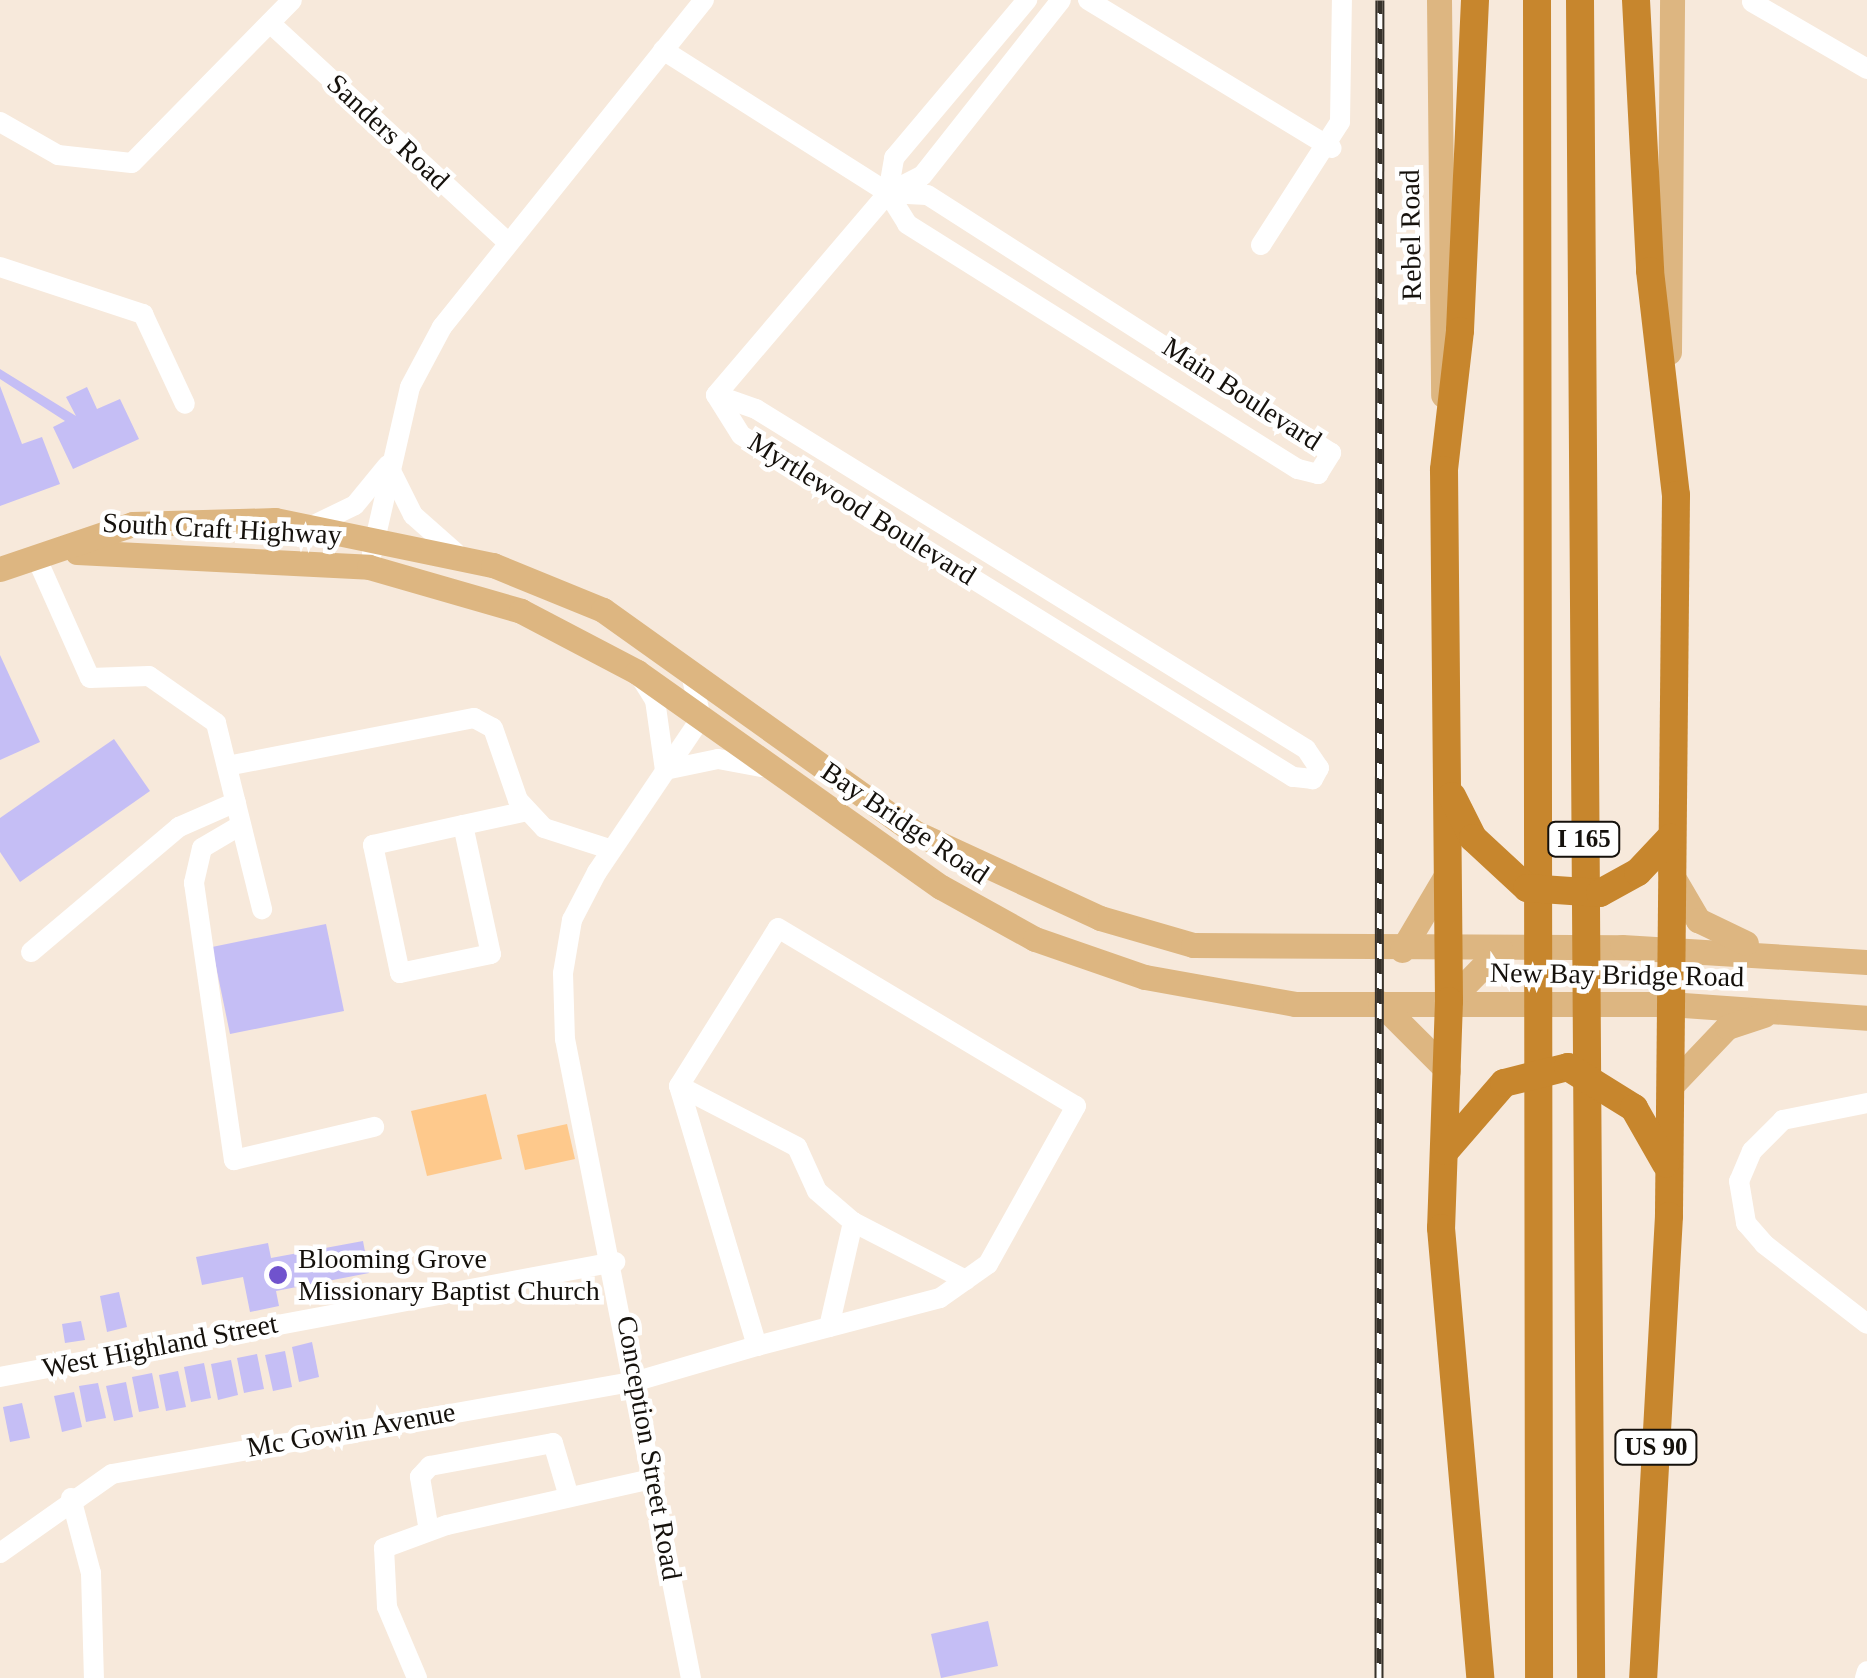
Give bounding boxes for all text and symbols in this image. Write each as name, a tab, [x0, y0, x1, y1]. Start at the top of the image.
street label: Sanders Road	[320, 67, 456, 197]
street label: Rebel Road	[1393, 169, 1429, 301]
street label: Main Boulevard	[1156, 330, 1328, 458]
street label: Myrtlewood Boulevard	[742, 425, 982, 593]
street label: South Craft Highway	[102, 506, 342, 552]
street label: Bay Bridge Road	[815, 755, 995, 891]
road number: I 165	[1546, 819, 1622, 859]
street label: New Bay Bridge Road	[1490, 956, 1744, 994]
place label: Blooming Grove Missionary Baptist Church	[298, 1242, 600, 1308]
marker: Blooming Grove Missionary Baptist Church	[267, 1264, 289, 1286]
street label: West Highland Street	[40, 1307, 280, 1385]
street label: Conception Street Road	[609, 1313, 689, 1583]
street label: Mc Gowin Avenue	[243, 1395, 459, 1465]
road number: US 90	[1614, 1427, 1698, 1467]

